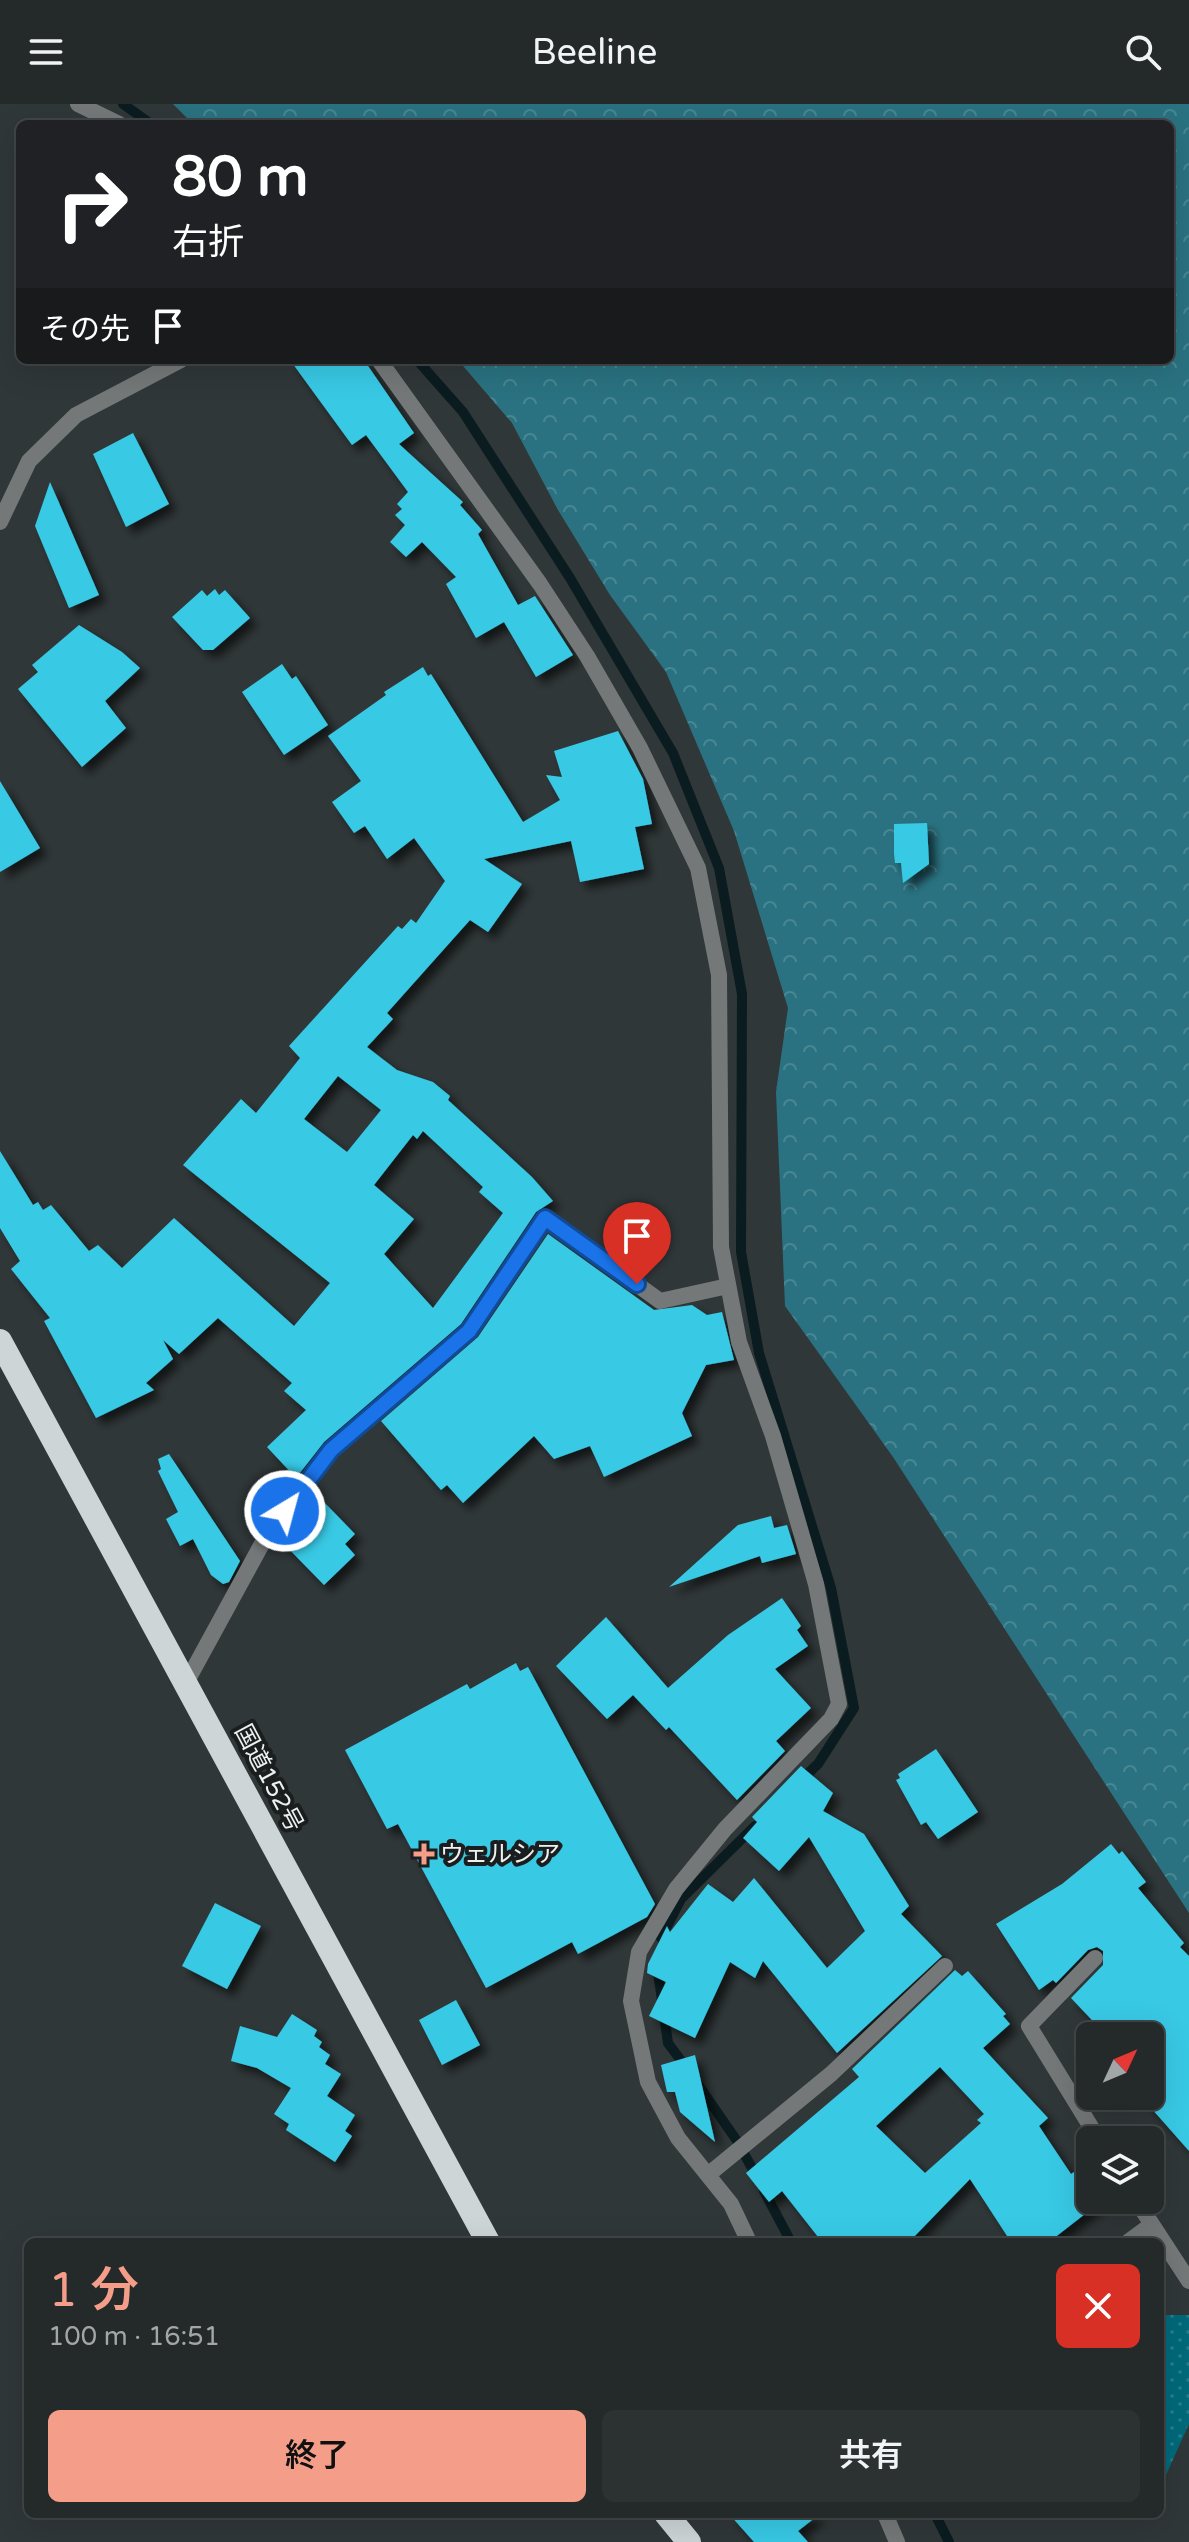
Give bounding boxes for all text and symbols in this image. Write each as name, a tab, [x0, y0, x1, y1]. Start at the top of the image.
icon: menu	[24, 30, 68, 74]
icon: search	[1121, 30, 1165, 74]
text: Beeline	[532, 31, 657, 74]
text: 80 m	[172, 144, 308, 211]
icon: right	[40, 152, 144, 256]
text: 右折	[172, 221, 244, 264]
icon: arrive	[146, 304, 190, 348]
text: その先	[40, 311, 130, 348]
pin	[603, 1202, 671, 1284]
icon: arrive	[615, 1214, 659, 1258]
position arrow	[243, 1469, 327, 1553]
street label: 国道152号	[228, 1720, 309, 1837]
place label: ウェルシア	[440, 1840, 560, 1869]
marker: ウェルシア	[415, 1845, 433, 1863]
north arrow	[1076, 2022, 1164, 2110]
map controls	[1076, 2022, 1164, 2214]
button: layers	[1076, 2126, 1164, 2214]
text: 1 分	[48, 2262, 139, 2320]
button: close	[1056, 2264, 1140, 2348]
text: 100 m · 16:51	[48, 2321, 220, 2352]
button: 終了	[48, 2410, 586, 2502]
button: 共有	[602, 2410, 1140, 2502]

